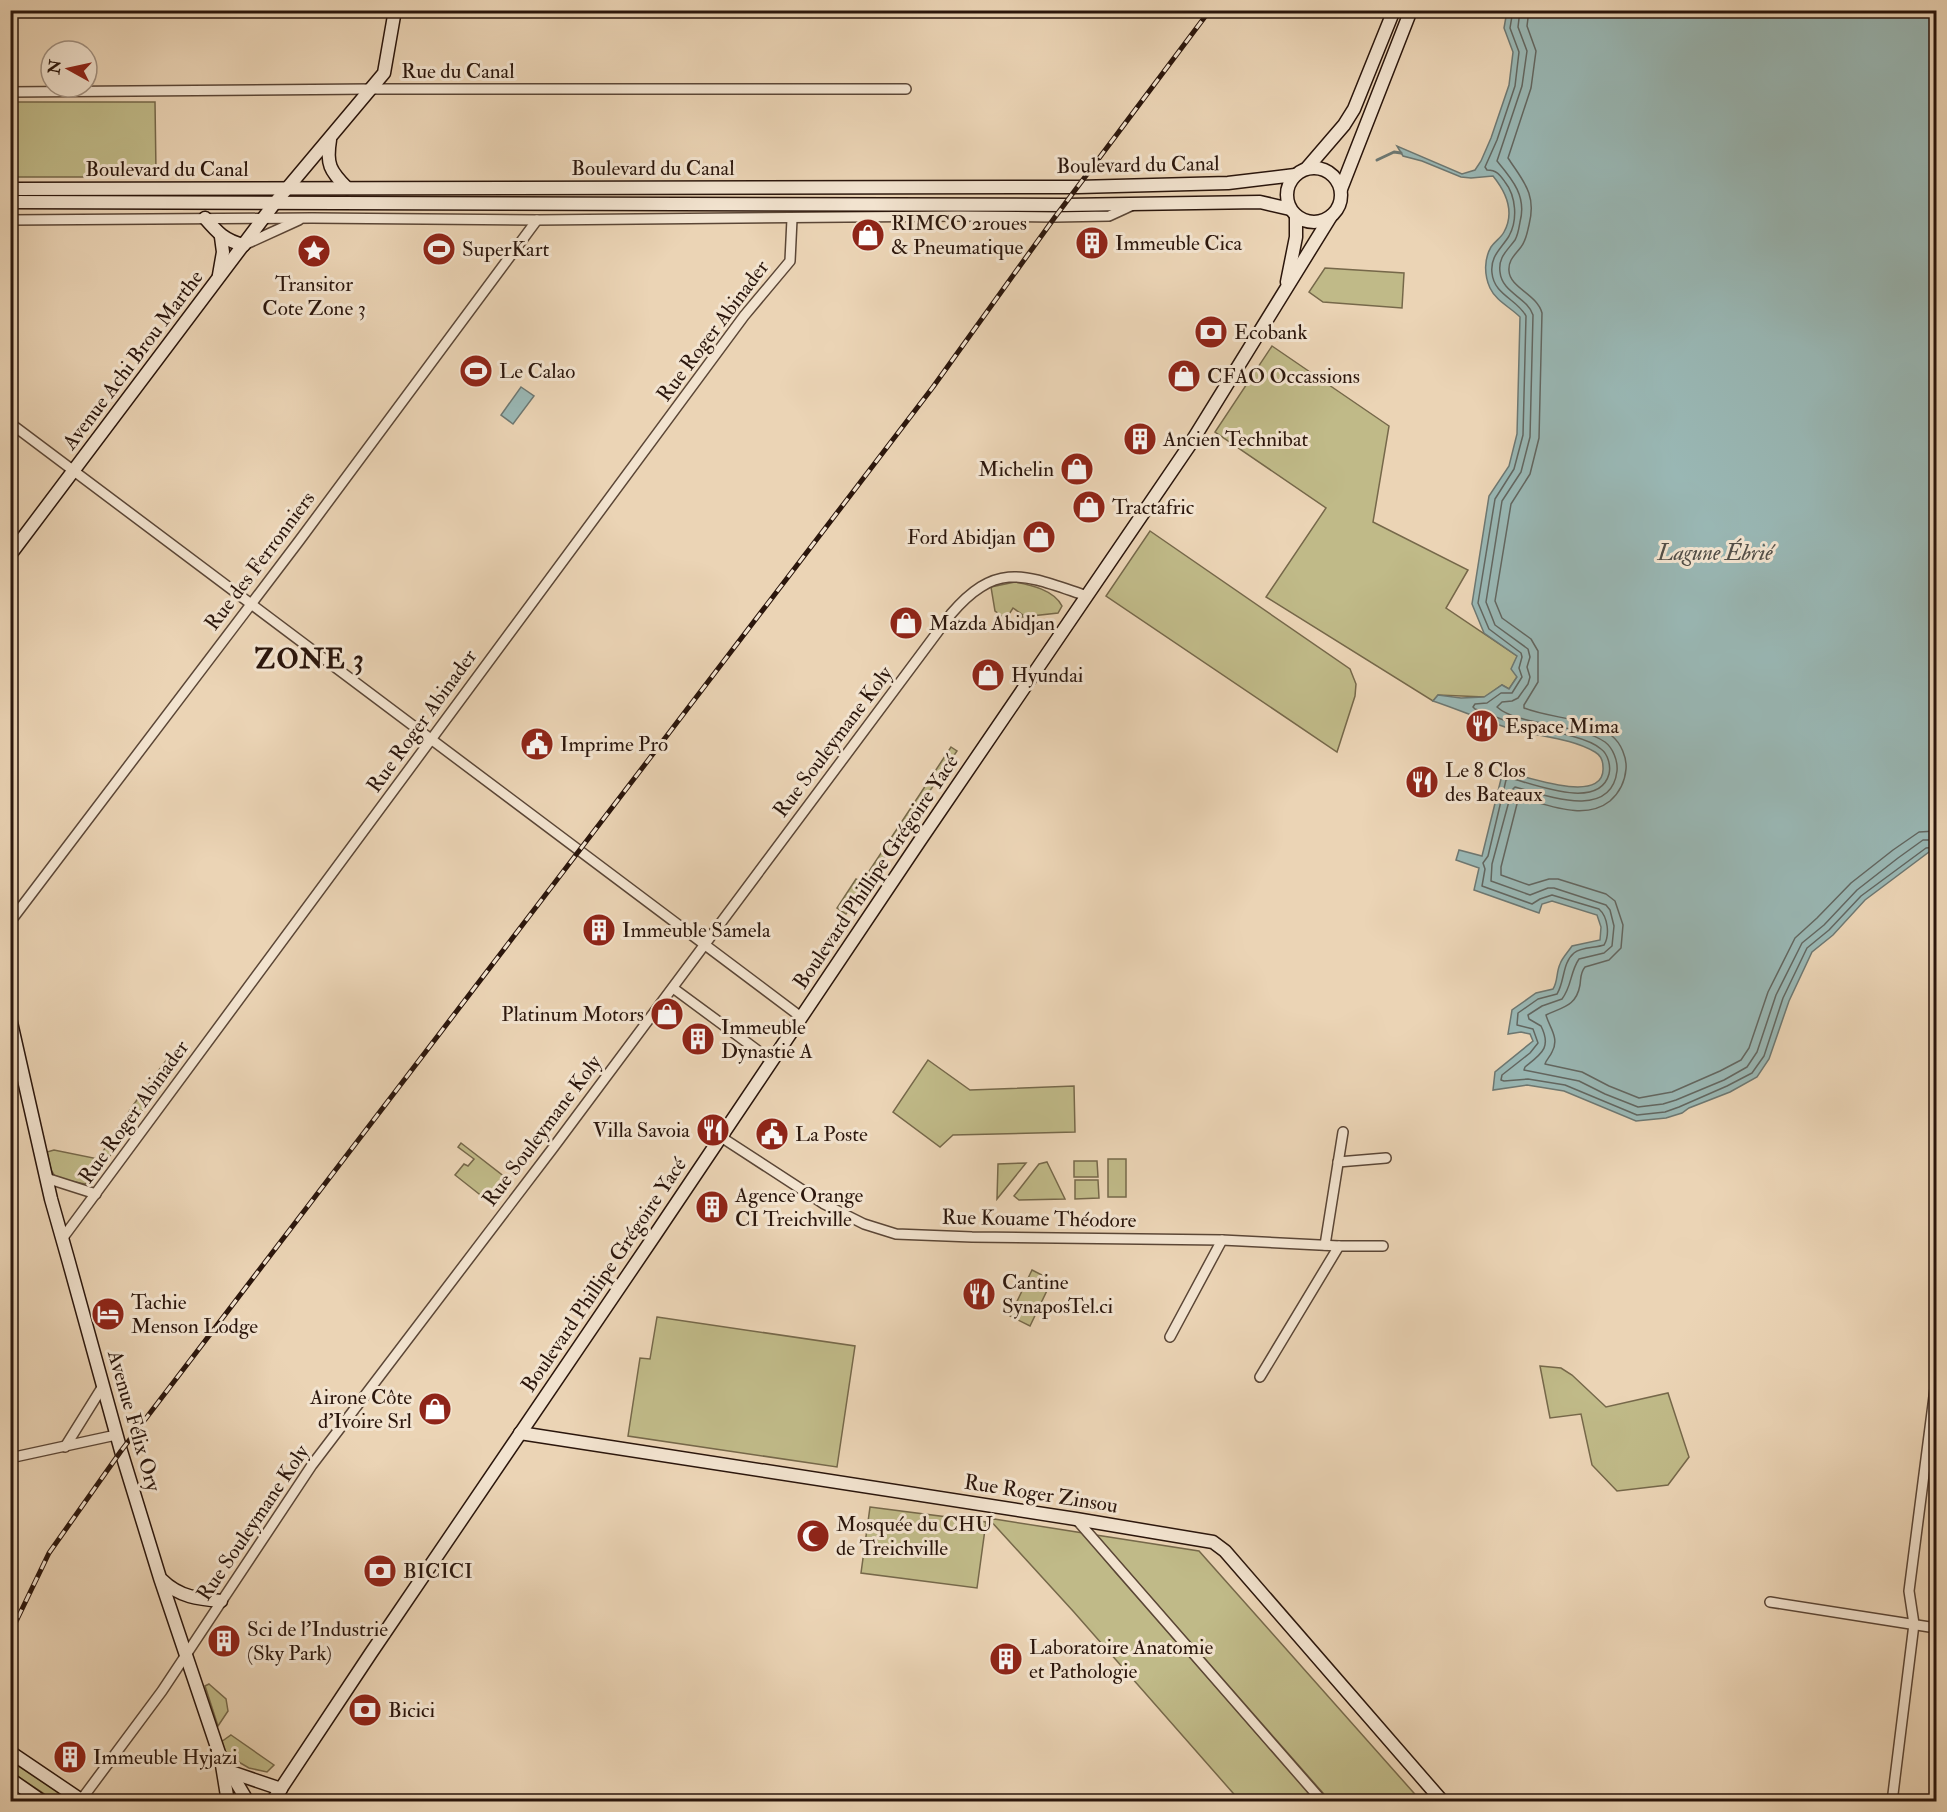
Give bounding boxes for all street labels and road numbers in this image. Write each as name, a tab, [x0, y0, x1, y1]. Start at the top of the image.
street label: Rue du Canal	[401, 58, 515, 85]
street label: Boulevard du Canal	[1056, 150, 1220, 180]
street label: Boulevard du Canal	[571, 155, 735, 182]
street label: Boulevard du Canal	[85, 156, 249, 183]
street label: Rue Roger Abinader	[651, 255, 775, 407]
street label: Avenue Achi Brou Marthe	[56, 265, 210, 456]
street label: Rue des Ferronniers	[199, 486, 321, 636]
street label: Rue Roger Abinader	[361, 644, 483, 798]
street label: Rue Souleymane Koly	[767, 660, 899, 823]
street label: Boulevard Phillipe Grégoire Yacé	[787, 749, 965, 995]
street label: Rue Roger Abinader	[73, 1035, 195, 1189]
street label: Rue Souleymane Koly	[476, 1049, 608, 1212]
street label: Boulevard Phillipe Grégoire Yacé	[515, 1152, 693, 1398]
street label: Rue Kouame Théodore	[941, 1204, 1137, 1234]
street label: Avenue Félix Ory	[101, 1346, 167, 1495]
street label: Rue Souleymane Koly	[191, 1439, 316, 1606]
street label: Rue Roger Zinsou	[962, 1469, 1120, 1520]

